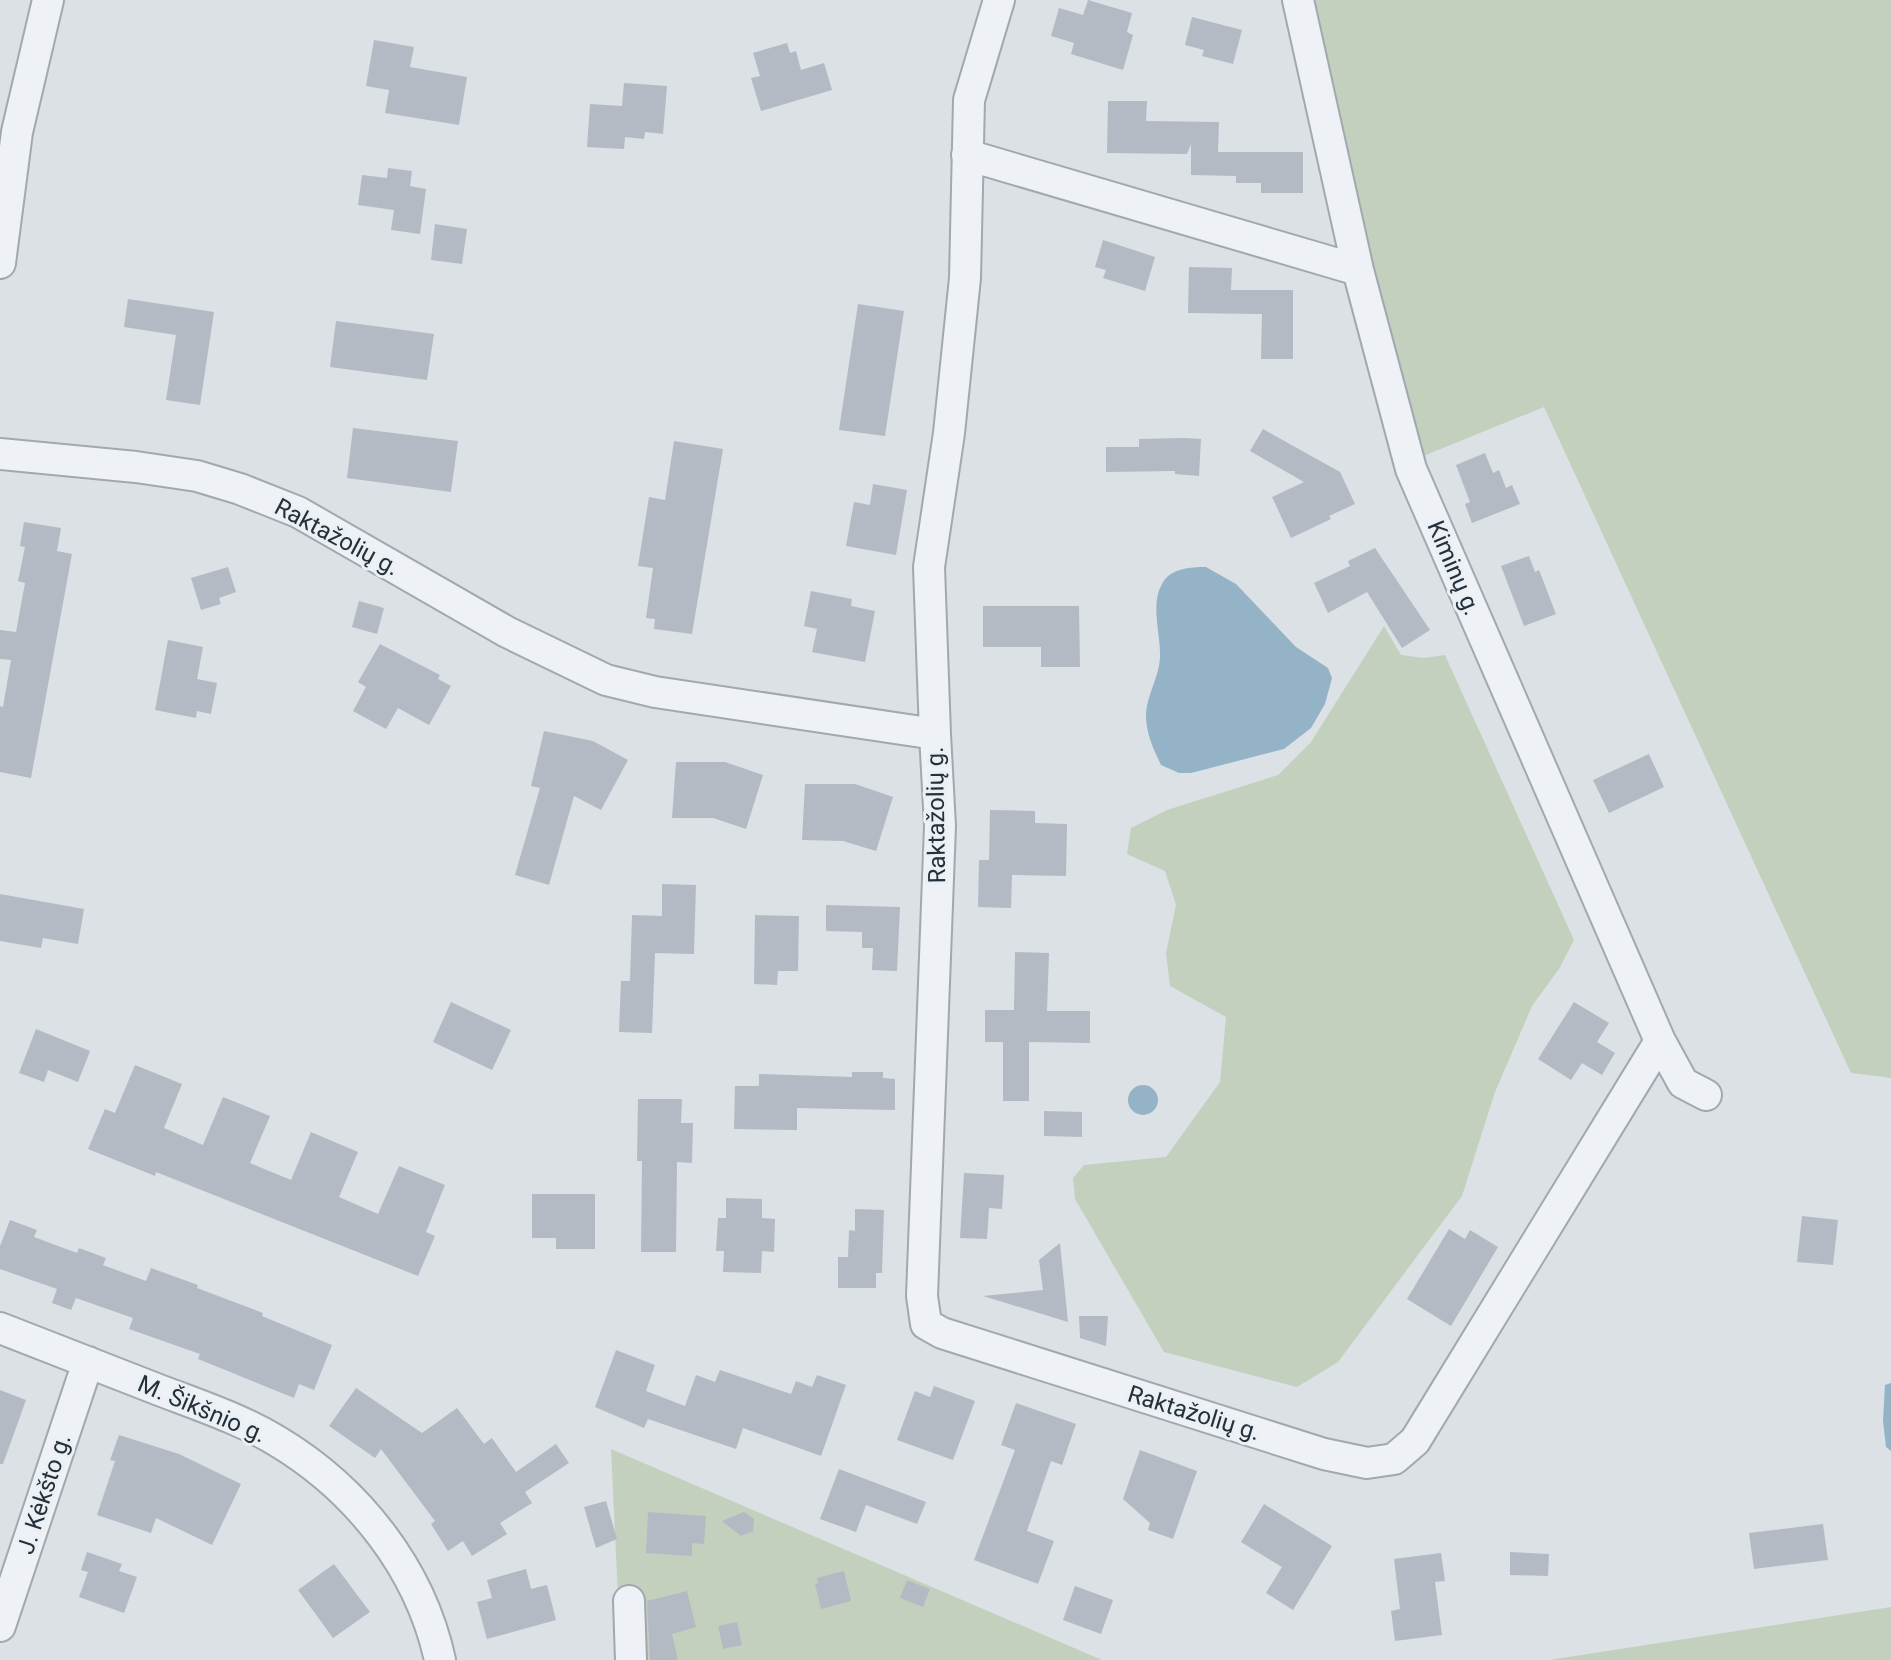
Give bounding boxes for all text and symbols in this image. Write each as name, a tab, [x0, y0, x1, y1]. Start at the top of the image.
street label: Raktažolių g.	[270, 492, 404, 582]
street label: Kiminų g.	[1422, 516, 1486, 620]
street label: Raktažolių g.	[921, 746, 951, 884]
street label: M. Šikšnio g.	[134, 1369, 270, 1449]
street label: Raktažolių g.	[1124, 1380, 1264, 1446]
street label: J. Kėkšto g.	[11, 1430, 77, 1558]

